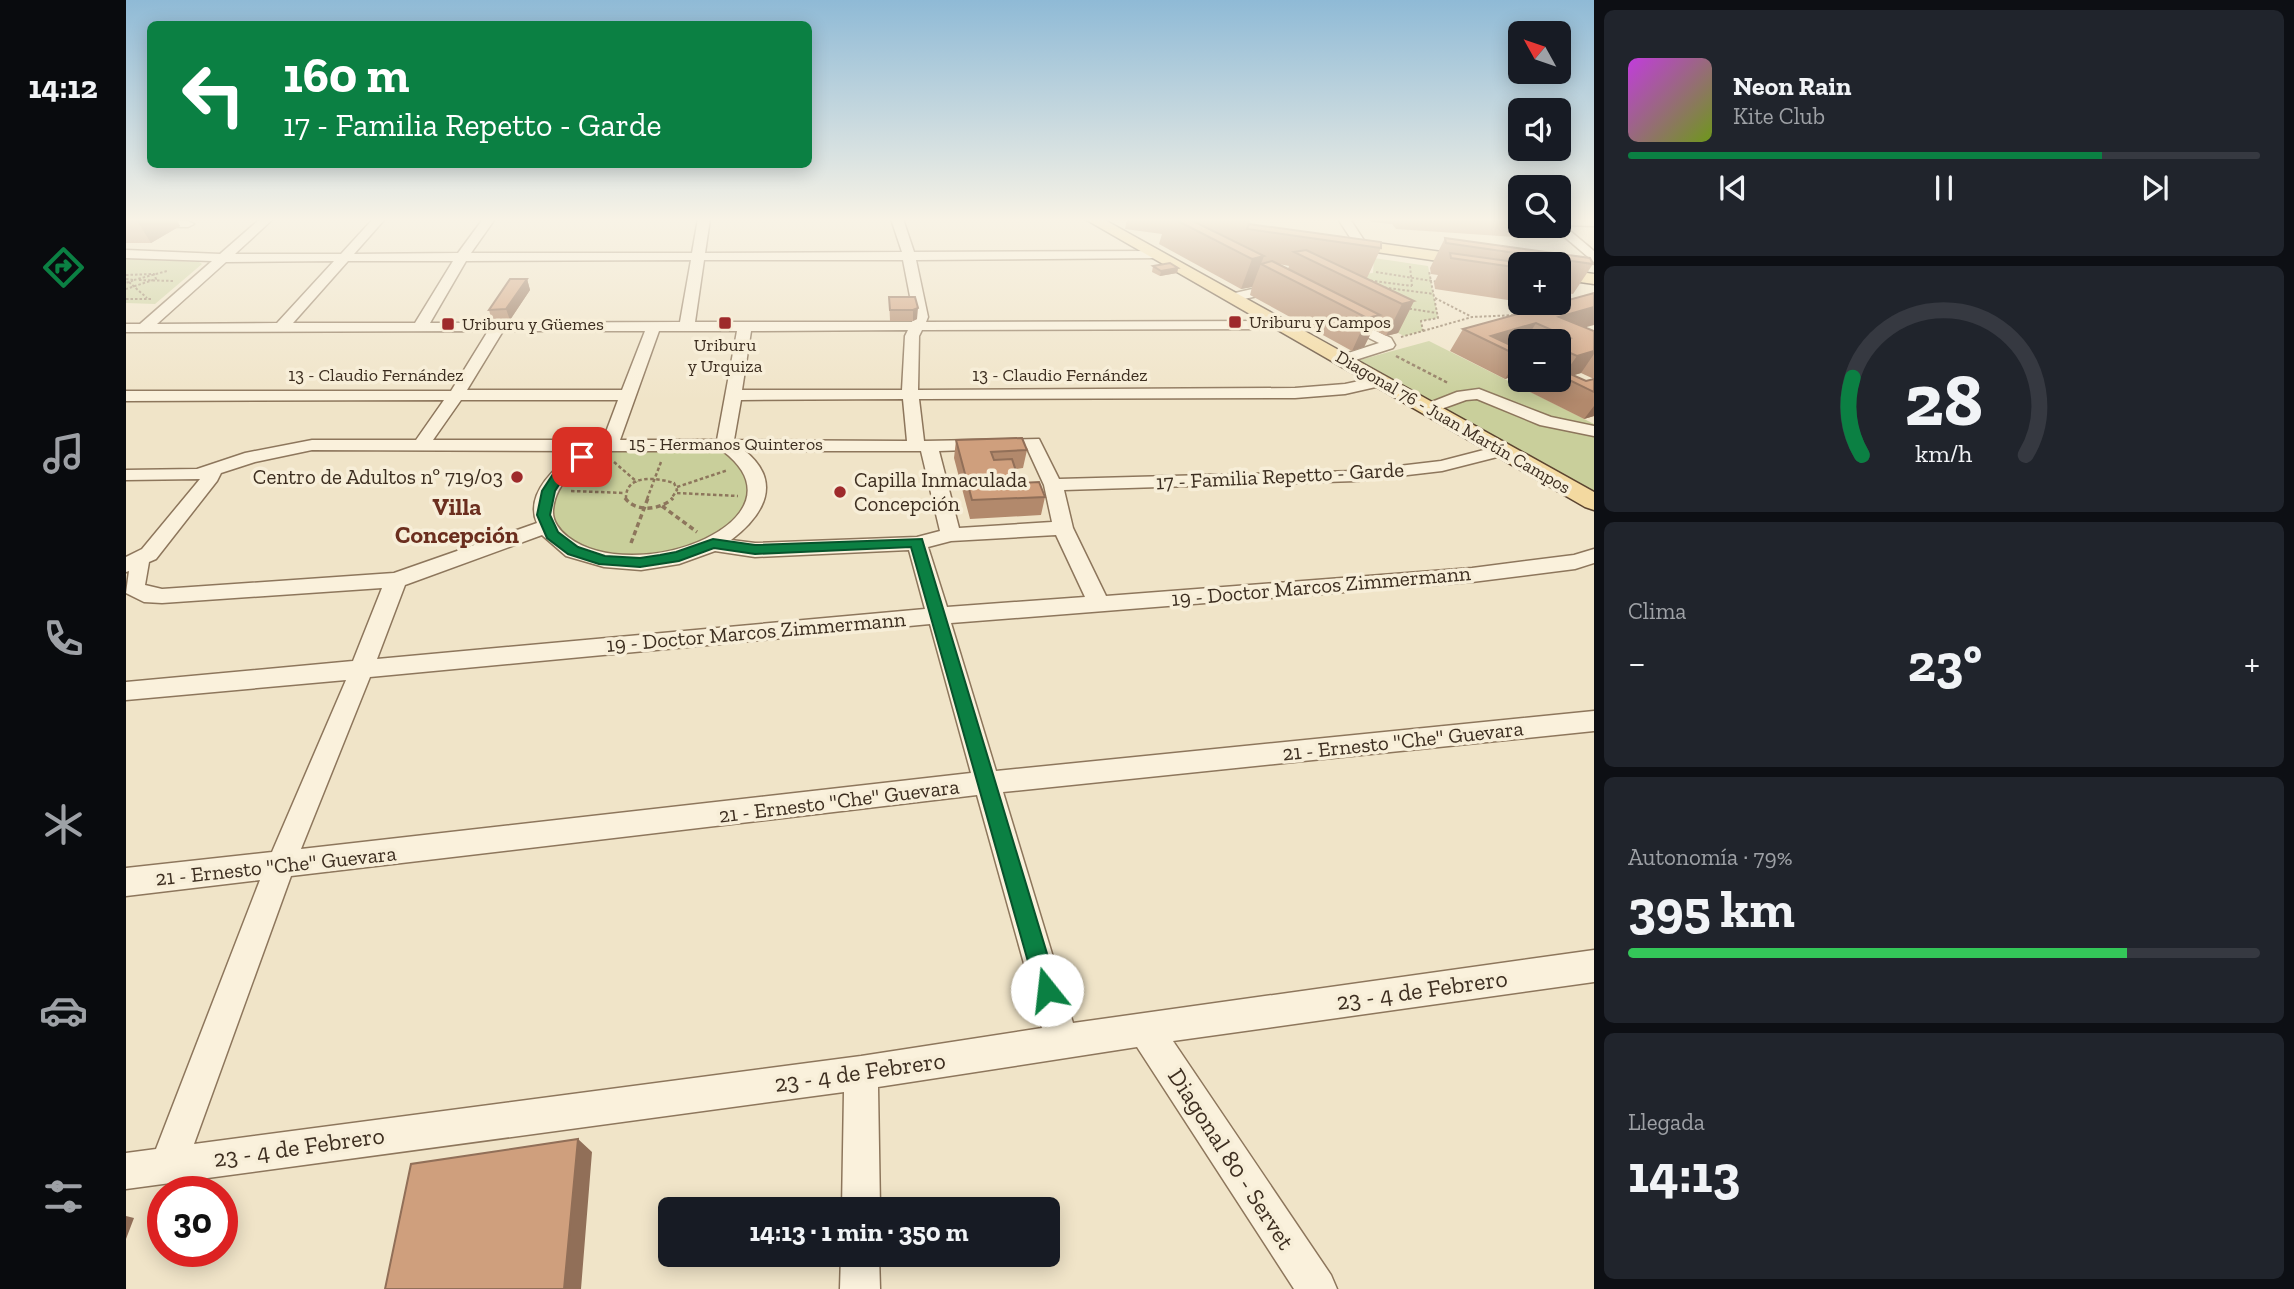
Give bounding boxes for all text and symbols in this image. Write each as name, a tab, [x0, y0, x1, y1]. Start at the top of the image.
north arrow	[1508, 21, 1572, 84]
map controls	[1508, 21, 1571, 392]
text: 160 m	[283, 46, 409, 105]
icon: left	[168, 49, 259, 140]
text: 14:12	[28, 68, 98, 106]
text: Neon Rain	[1733, 70, 1851, 102]
button: sound	[1508, 98, 1571, 161]
text: Kite Club	[1733, 102, 1825, 130]
text: 17 - Familia Repetto - Garde	[283, 106, 662, 144]
icon: previous	[1714, 169, 1752, 207]
icon: pause	[1925, 169, 1963, 207]
icon: next	[2136, 169, 2174, 207]
button: search	[1508, 175, 1571, 238]
icon: directions	[39, 243, 88, 292]
button: +	[1508, 252, 1571, 315]
place label: Uriburu y Campos	[1249, 311, 1391, 333]
place label: Uriburu y Güemes	[462, 313, 604, 335]
marker: Uriburu y Campos	[1227, 314, 1243, 330]
marker: Uriburu y Urquiza	[717, 315, 733, 331]
marker: Uriburu y Güemes	[440, 316, 456, 332]
button: −	[1508, 329, 1571, 392]
place label: Uriburu y Urquiza	[688, 334, 763, 377]
street label: Diagonal 76 - Juan Martín Campos	[1332, 346, 1574, 498]
text: 28	[1905, 356, 1983, 444]
street label: 13 - Claudio Fernández	[288, 364, 464, 386]
street label: 13 - Claudio Fernández	[972, 364, 1148, 386]
pin	[552, 427, 612, 487]
icon: music	[39, 429, 88, 478]
street label: 15 - Hermanos Quinteros	[629, 433, 823, 455]
text: km/h	[1915, 437, 1973, 467]
icon: arrive	[563, 438, 601, 476]
street label: 17 - Familia Repetto - Garde	[1155, 457, 1405, 494]
place label: Centro de Adultos nº 719/03	[253, 464, 503, 489]
place label: Capilla Inmaculada Concepción	[854, 467, 1027, 516]
marker: Centro de Adultos nº 719/03	[509, 469, 525, 485]
marker: Capilla Inmaculada Concepción	[832, 484, 848, 500]
district label: Villa Concepción	[395, 492, 519, 549]
street label: 19 - Doctor Marcos Zimmermann	[1170, 560, 1472, 611]
text: Clima	[1628, 597, 1686, 625]
street label: 19 - Doctor Marcos Zimmermann	[605, 606, 907, 657]
icon: phone	[39, 614, 88, 663]
text: 23°	[1908, 632, 1982, 694]
text: −	[1628, 640, 1646, 686]
text: +	[2244, 640, 2260, 686]
street label: 21 - Ernesto "Che" Guevara	[1281, 715, 1525, 766]
street label: 21 - Ernesto "Che" Guevara	[717, 773, 961, 828]
icon: climate	[39, 800, 88, 849]
street label: 21 - Ernesto "Che" Guevara	[154, 840, 398, 891]
text: Autonomía · 79%	[1628, 843, 1792, 871]
text: 395 km	[1628, 878, 1795, 940]
position arrow	[1010, 953, 1084, 1027]
street label: 23 - 4 de Febrero	[1335, 963, 1509, 1016]
icon: car	[39, 986, 88, 1035]
street label: 23 - 4 de Febrero	[773, 1045, 947, 1098]
street label: Diagonal 80 - Servet	[1162, 1063, 1301, 1255]
text: Llegada	[1628, 1108, 1705, 1136]
street label: 23 - 4 de Febrero	[212, 1120, 386, 1173]
text: 14:13	[1628, 1143, 1740, 1205]
icon: filters	[39, 1172, 88, 1221]
speed limit sign: 30	[147, 1176, 238, 1267]
text: 14:13 · 1 min · 350 m	[750, 1216, 968, 1248]

